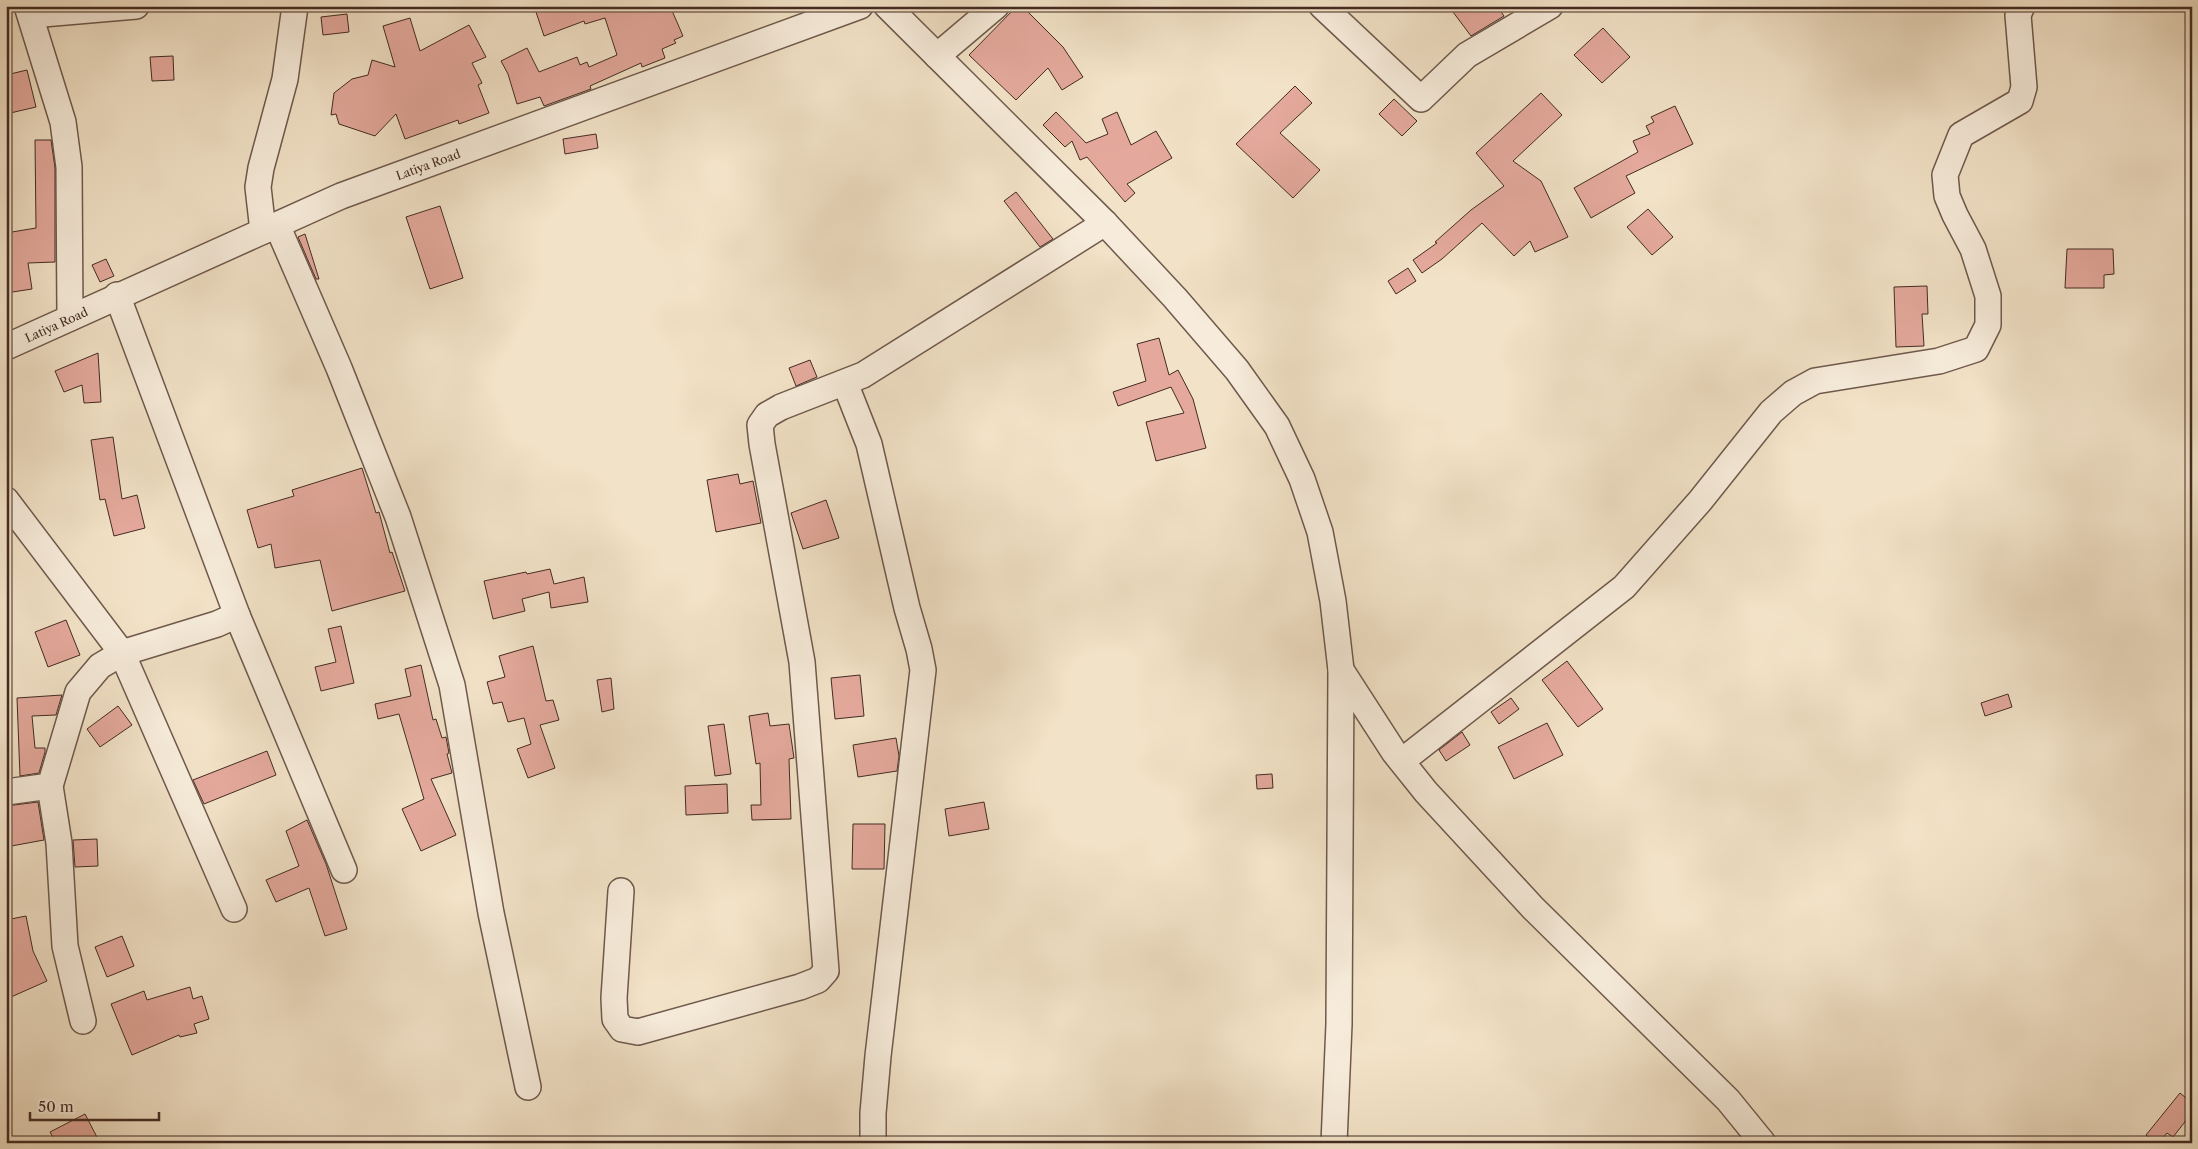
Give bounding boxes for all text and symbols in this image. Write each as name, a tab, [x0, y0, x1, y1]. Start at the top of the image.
street label: Latiya Road	[394, 145, 463, 183]
street label: Latiya Road	[22, 303, 91, 345]
scale bar	[30, 1089, 159, 1121]
text: 50 m	[38, 1097, 74, 1116]

